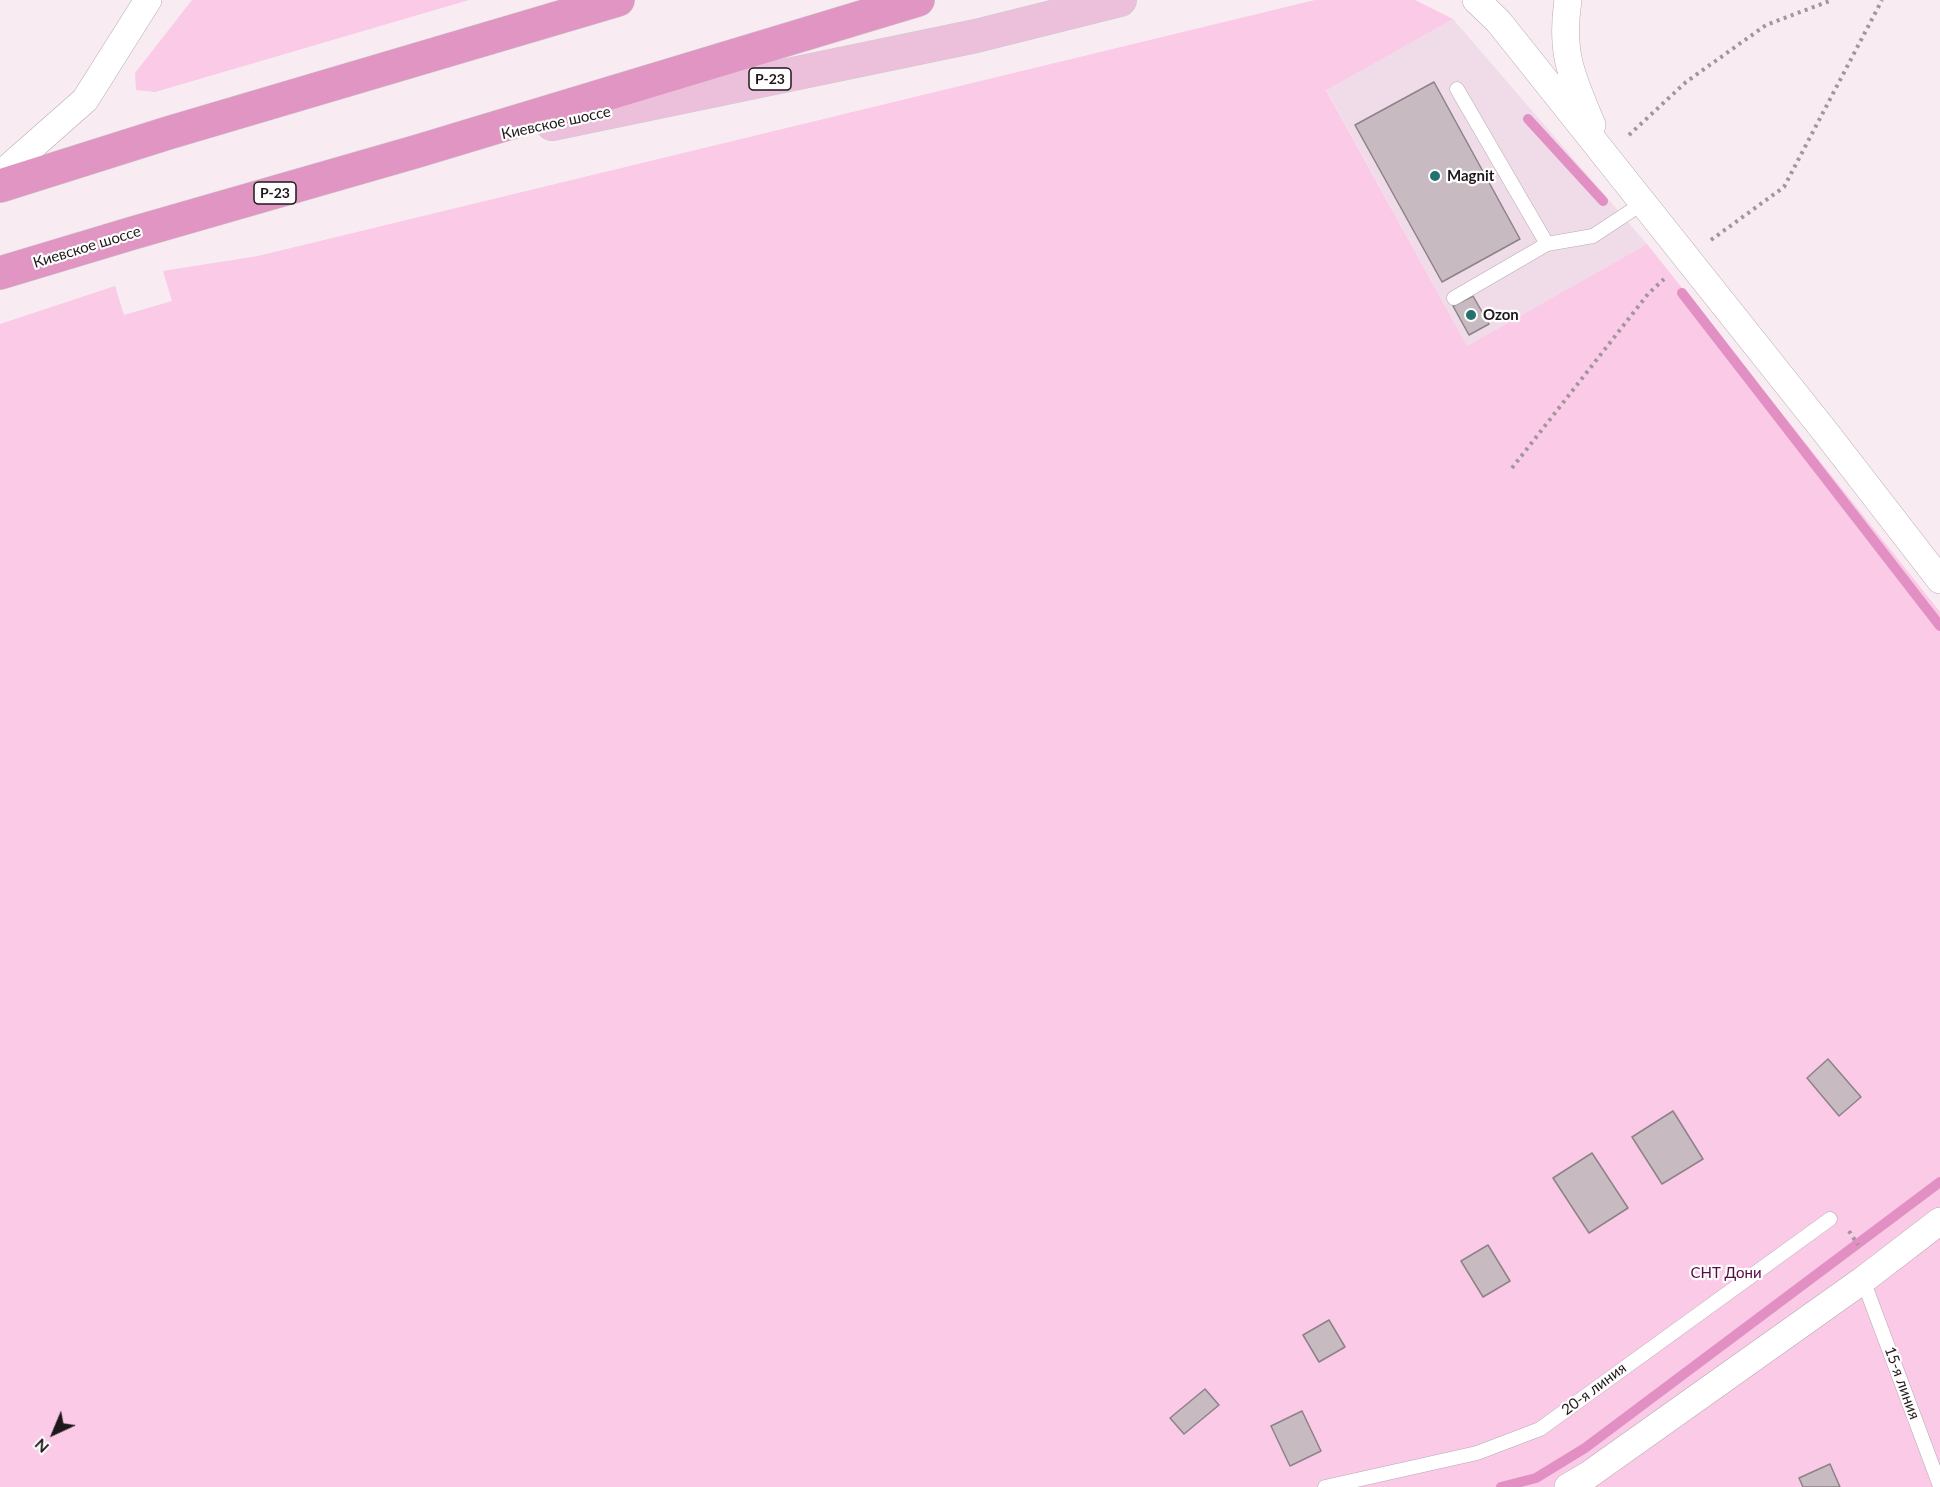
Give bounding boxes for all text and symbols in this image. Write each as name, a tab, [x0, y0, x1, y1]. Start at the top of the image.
road number: Р-23	[749, 68, 791, 90]
street label: Киевское шоссе	[500, 103, 612, 143]
place label: Magnit	[1447, 167, 1494, 185]
marker: Magnit	[1428, 169, 1442, 183]
road number: Р-23	[254, 182, 296, 204]
street label: Киевское шоссе	[31, 222, 143, 272]
place label: Ozon	[1483, 306, 1519, 324]
marker: Ozon	[1464, 308, 1478, 322]
park label: СНТ Дони	[1690, 1264, 1762, 1282]
street label: 15-я линия	[1881, 1344, 1923, 1422]
street label: 20-я линия	[1558, 1359, 1630, 1419]
north arrow	[24, 1403, 84, 1463]
text: N	[30, 1435, 52, 1457]

